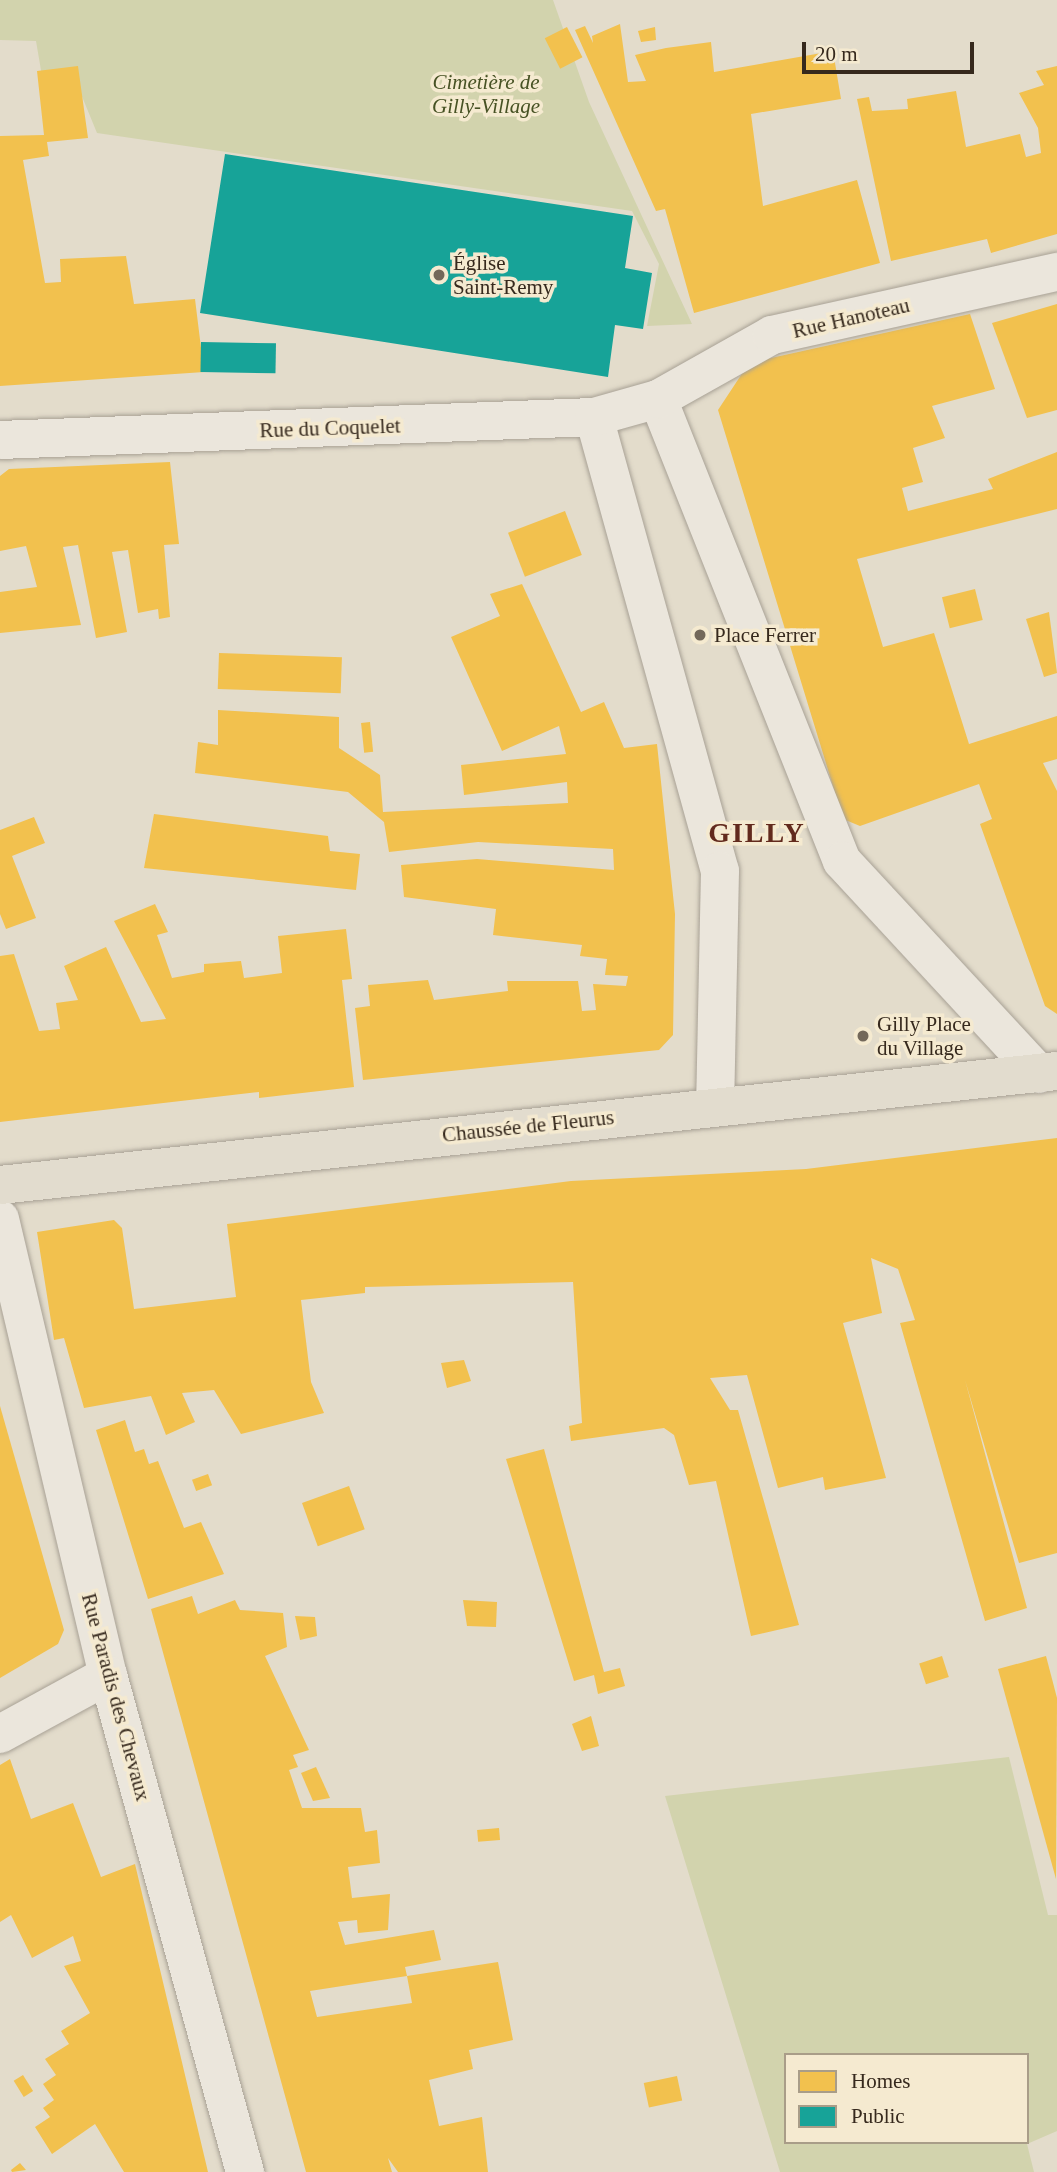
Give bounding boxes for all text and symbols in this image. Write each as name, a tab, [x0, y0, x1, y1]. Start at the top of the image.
scale bar	[805, 28, 976, 72]
text: 20 m	[815, 42, 858, 66]
park label: Cimetière de Gilly-Village	[432, 69, 540, 119]
place label: Église Saint-Remy	[453, 250, 553, 300]
marker: Église Saint-Remy	[431, 267, 447, 283]
street label: Rue Hanoteau	[790, 292, 912, 344]
street label: Rue du Coquelet	[259, 413, 401, 443]
place label: Place Ferrer	[714, 622, 816, 648]
marker: Place Ferrer	[692, 627, 708, 643]
district label: GILLY	[709, 816, 805, 850]
place label: Gilly Place du Village	[877, 1011, 971, 1061]
marker: Gilly Place du Village	[855, 1028, 871, 1044]
street label: Chaussée de Fleurus	[441, 1104, 615, 1148]
street label: Rue Paradis des Chevaux	[76, 1590, 156, 1804]
legend	[784, 2053, 1029, 2144]
text: Homes	[851, 2069, 911, 2093]
text: Public	[851, 2104, 905, 2128]

